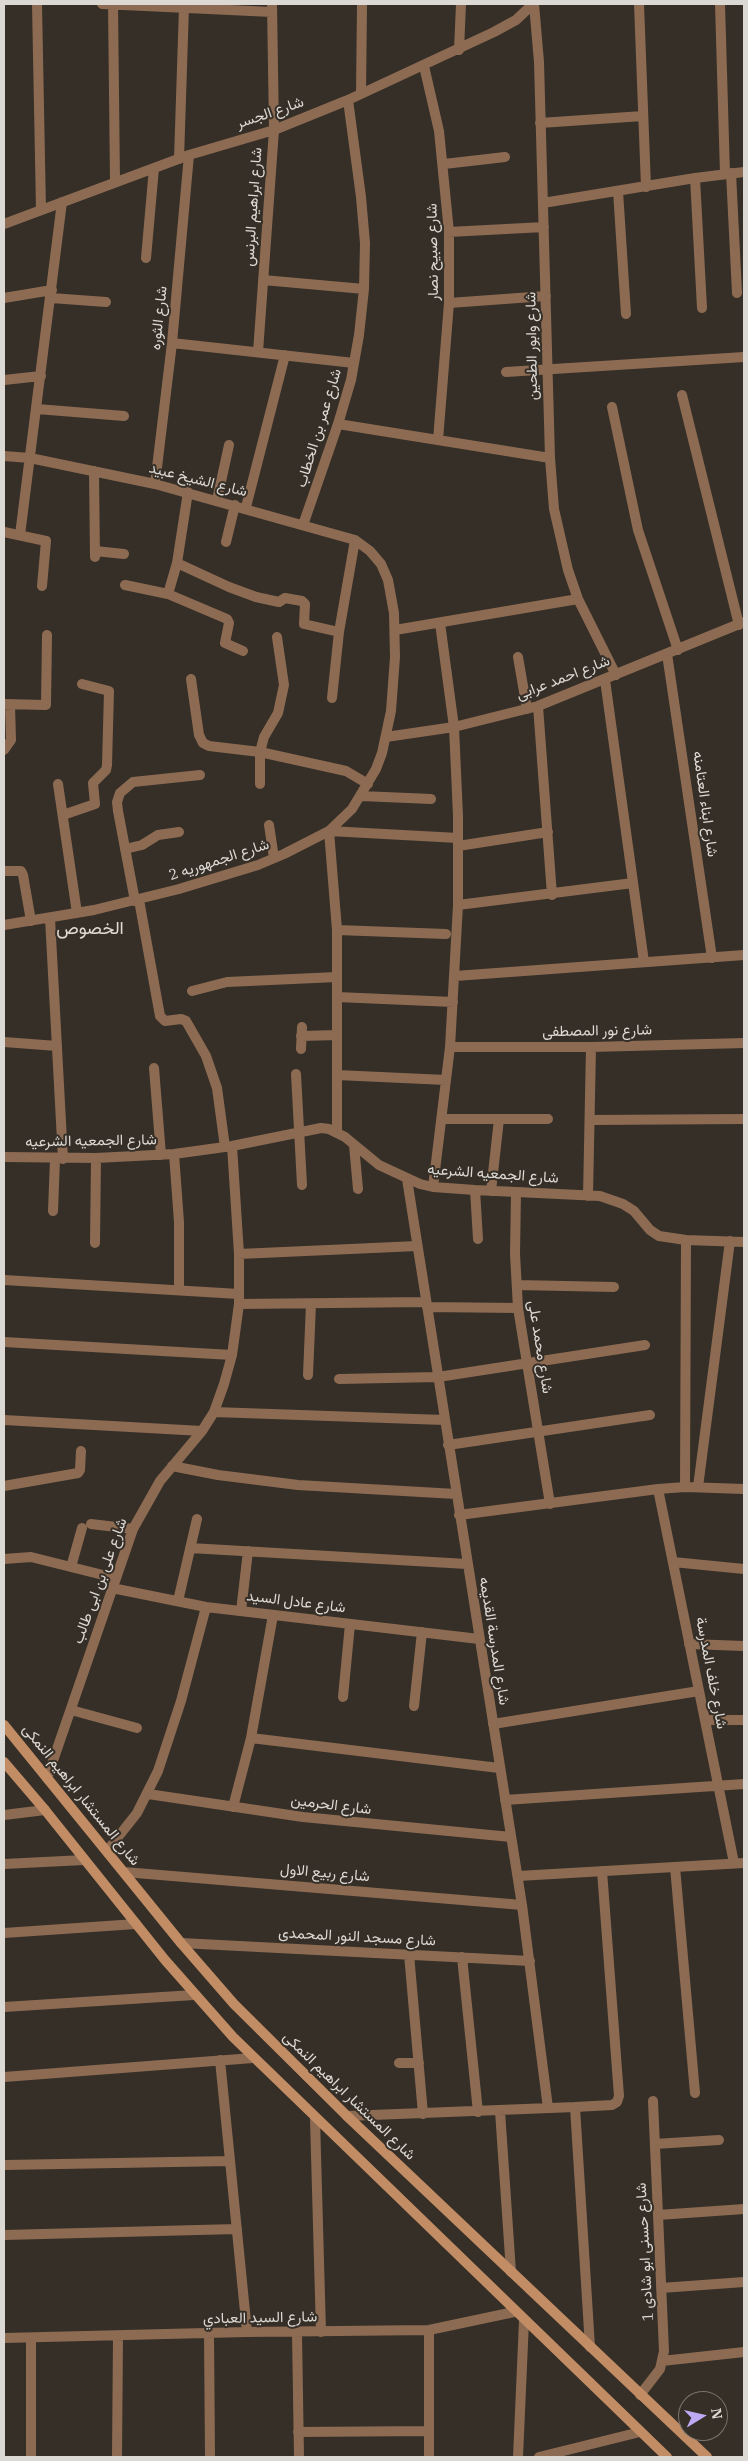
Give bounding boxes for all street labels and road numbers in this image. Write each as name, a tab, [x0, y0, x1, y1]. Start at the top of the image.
street label: شارع الجسر	[234, 93, 306, 133]
street label: شارع ابراهيم البرنس	[240, 147, 266, 267]
street label: شارع صبيح نصار	[423, 203, 443, 301]
street label: شارع الثوره	[147, 285, 171, 351]
street label: شارع وابور الطحين	[522, 292, 542, 400]
street label: شارع عمر بن الخطاب	[292, 366, 346, 490]
street label: شارع الشيخ عبيد	[147, 459, 249, 501]
street label: شارع احمد عرابى	[514, 652, 612, 704]
street label: شارع ابناء العتامنه	[689, 750, 721, 858]
street label: شارع الجمهوريه 2	[167, 835, 271, 885]
street label: شارع نور المصطفى	[542, 1021, 652, 1041]
street label: شارع الجمعيه الشرعيه	[25, 1131, 157, 1151]
street label: شارع الجمعيه الشرعيه	[427, 1160, 559, 1188]
street label: شارع محمد على	[524, 1299, 556, 1395]
street label: شارع على بن ابى طالب	[69, 1516, 131, 1646]
street label: شارع المدرسة القديمه	[475, 1576, 513, 1706]
street label: شارع عادل السيد	[246, 1587, 346, 1617]
street label: شارع خلف المدرسة	[691, 1615, 731, 1731]
street label: شارع المستشار ابراهيم النمكى	[18, 1721, 144, 1869]
street label: شارع الحرمين	[290, 1791, 372, 1819]
street label: شارع ربيع الاول	[279, 1860, 371, 1886]
street label: شارع مسجد النور المحمدى	[278, 1924, 436, 1950]
street label: شارع المستشار ابراهيم النمكى	[279, 2028, 419, 2164]
street label: شارع حسنى ابو شادى 1	[632, 2182, 658, 2322]
street label: شارع السيد العبادي	[203, 2308, 317, 2328]

